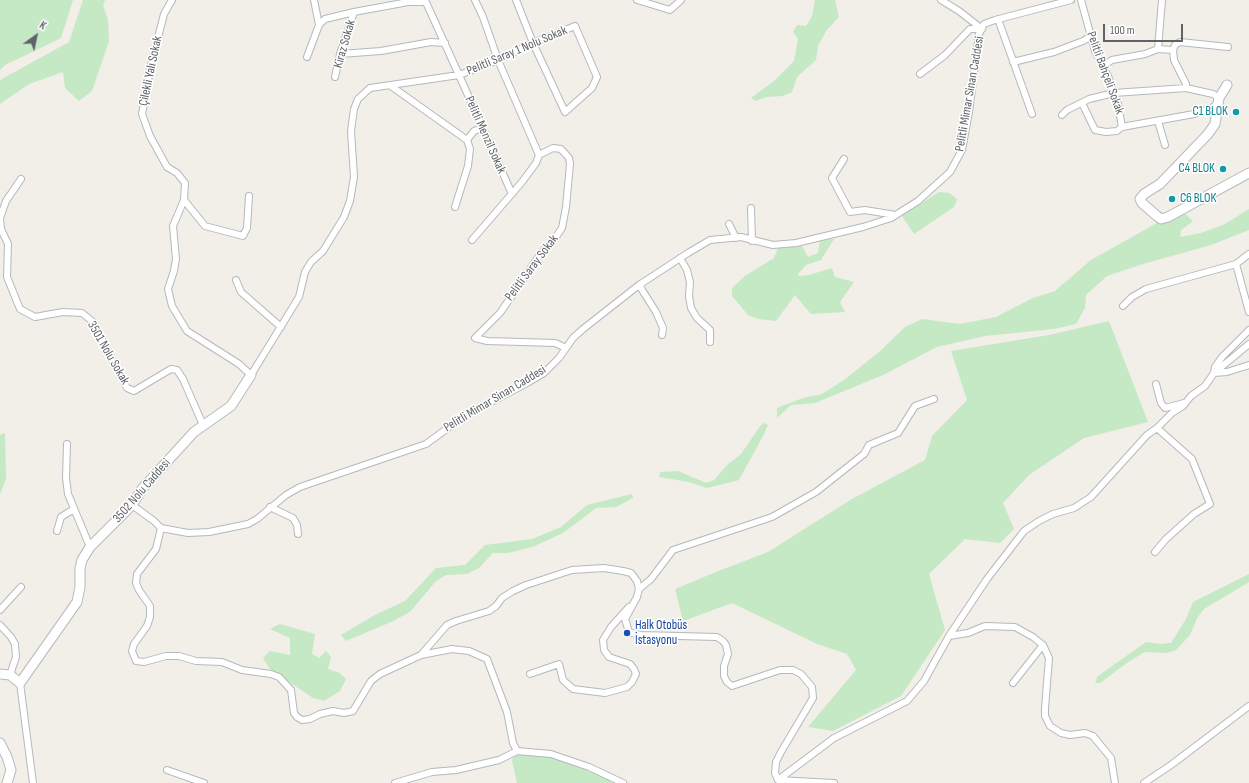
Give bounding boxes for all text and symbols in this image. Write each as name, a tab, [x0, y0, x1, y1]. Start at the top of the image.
north arrow	[16, 16, 56, 56]
scale bar	[1105, 16, 1185, 42]
street label: Kiraz Sokak	[331, 18, 359, 70]
text: K	[37, 19, 49, 32]
street label: Pelitli Saray 1 Nolu Sokak	[464, 23, 570, 79]
text: 100 m	[1110, 23, 1135, 38]
street label: Pelitli Bahçeli Sokak	[1083, 30, 1127, 116]
street label: Çilekli Yalı Sokak	[136, 35, 166, 107]
street label: Pelitli Mimar Sinan Caddesi	[952, 35, 988, 153]
street label: Pelitli Menzil Sokak	[461, 94, 509, 176]
place label: C1 BLOK	[1192, 104, 1228, 120]
marker: C1 BLOK	[1231, 107, 1241, 117]
place label: C4 BLOK	[1178, 161, 1215, 177]
marker: C4 BLOK	[1218, 164, 1228, 174]
place label: C6 BLOK	[1180, 191, 1216, 207]
marker: C6 BLOK	[1167, 194, 1177, 204]
street label: Pelitli Saray Sokak	[502, 232, 562, 304]
street label: 3501 Nolu Sokak	[84, 318, 132, 388]
street label: Pelitli Mimar Sinan Caddesi	[441, 362, 549, 436]
street label: 3502 Nolu Caddesi	[110, 456, 174, 526]
place label: Halk Otobüs İstasyonu	[635, 618, 687, 649]
marker: Halk Otobüs İstasyonu	[622, 628, 632, 638]

